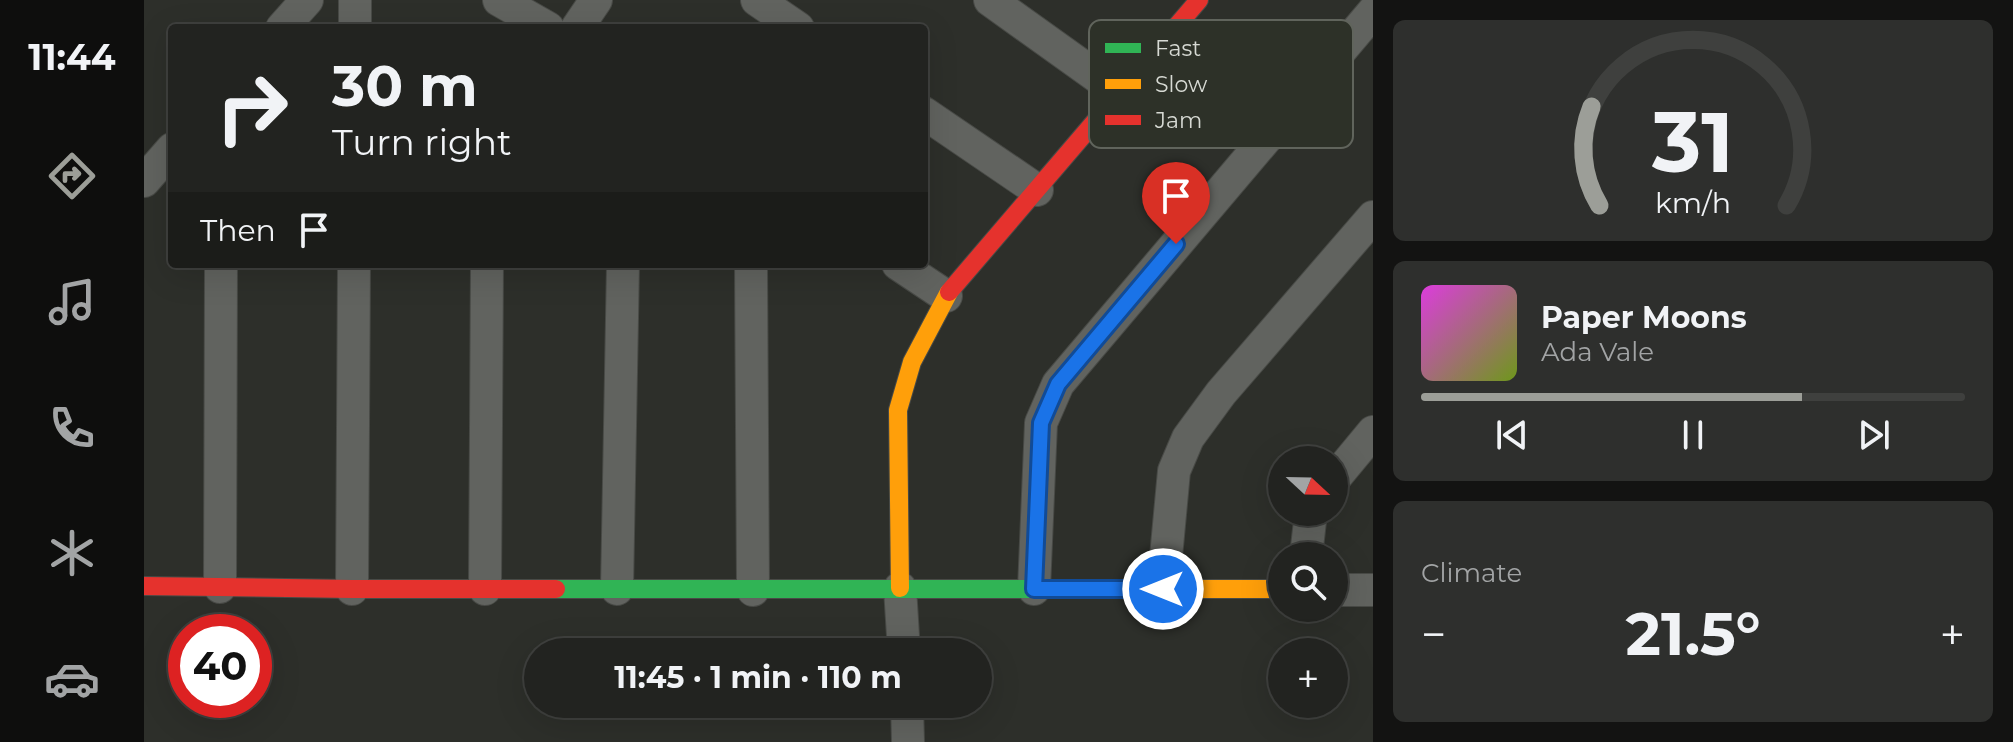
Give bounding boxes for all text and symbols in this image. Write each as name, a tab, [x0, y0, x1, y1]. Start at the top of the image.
legend	[1089, 20, 1353, 148]
text: 11:44	[28, 35, 116, 79]
text: Fast	[1155, 35, 1201, 62]
text: 30 m	[332, 52, 478, 120]
icon: right	[200, 56, 304, 160]
text: Slow	[1155, 71, 1208, 98]
text: 31	[1651, 91, 1734, 193]
text: Jam	[1154, 107, 1202, 134]
text: Turn right	[332, 120, 512, 164]
icon: directions	[44, 148, 100, 204]
pin	[1142, 162, 1210, 244]
icon: arrive	[1154, 174, 1198, 218]
text: km/h	[1655, 186, 1731, 221]
icon: arrive	[292, 208, 336, 252]
text: Then	[200, 212, 276, 249]
icon: music	[44, 274, 100, 330]
text: Paper Moons	[1541, 299, 1747, 336]
text: Ada Vale	[1541, 336, 1654, 368]
icon: phone	[44, 400, 100, 456]
icon: previous	[1490, 413, 1534, 457]
icon: pause	[1671, 413, 1715, 457]
icon: next	[1852, 413, 1896, 457]
north arrow	[1268, 446, 1348, 526]
map controls	[1268, 446, 1348, 718]
icon: climate	[44, 525, 100, 581]
button: search	[1268, 542, 1348, 622]
position arrow	[1121, 547, 1205, 631]
text: Climate	[1421, 557, 1522, 589]
text: 21.5°	[1625, 597, 1761, 670]
text: −	[1421, 607, 1446, 661]
text: +	[1940, 607, 1965, 661]
speed limit sign: 40	[168, 614, 272, 718]
button: +	[1268, 638, 1348, 718]
icon: car	[44, 651, 100, 707]
text: 11:45 · 1 min · 110 m	[614, 659, 902, 696]

